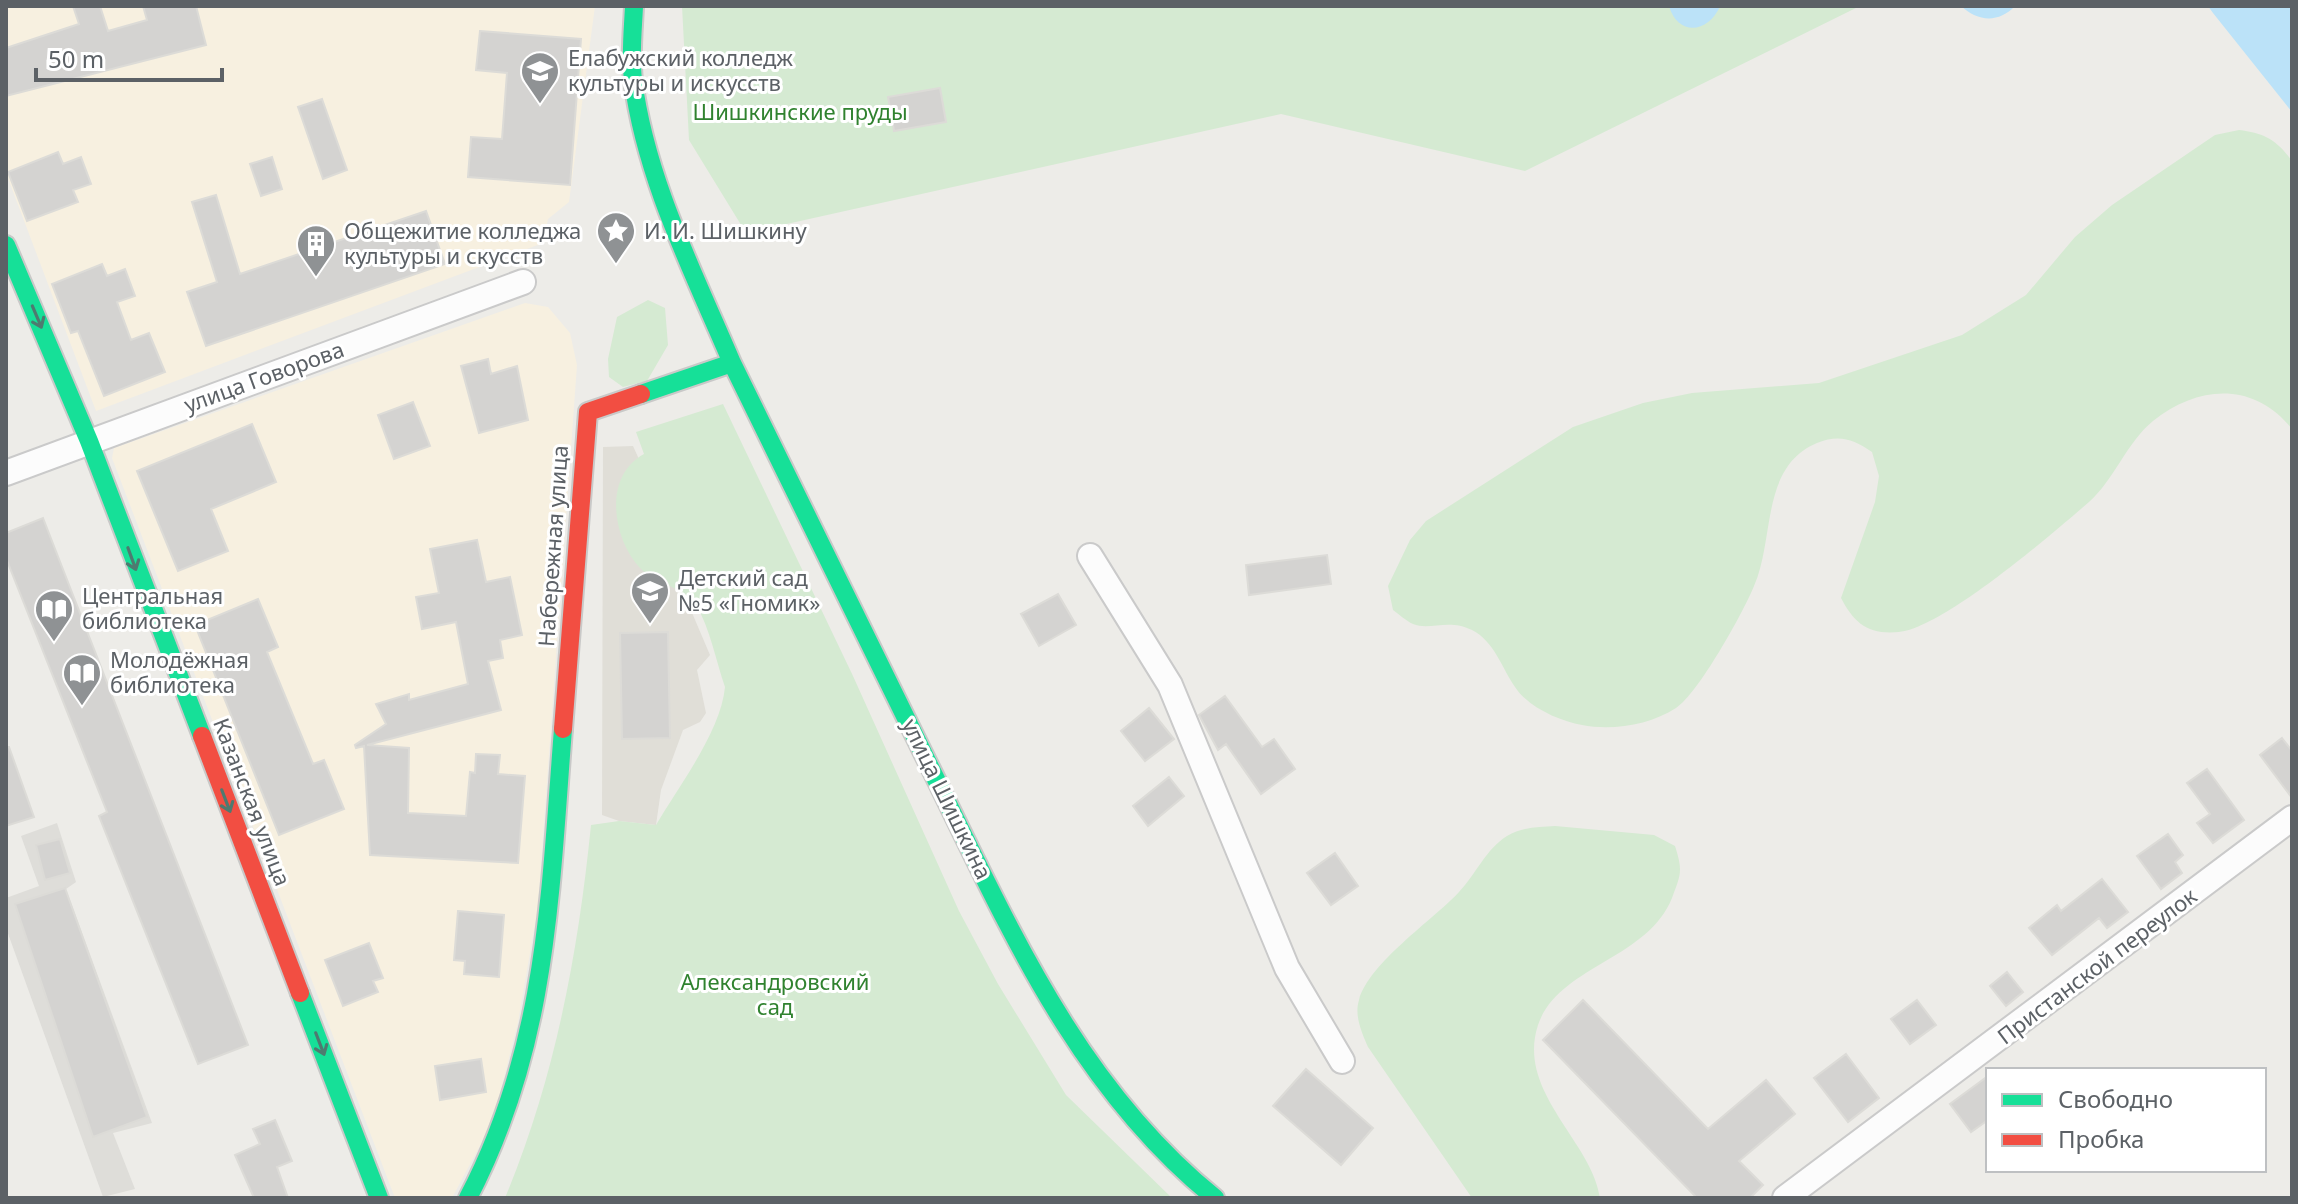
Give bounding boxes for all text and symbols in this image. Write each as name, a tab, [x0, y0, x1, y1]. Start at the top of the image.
scale bar	[36, 32, 222, 82]
text: 50 m	[48, 42, 104, 75]
place label: Елабужский колледж культуры и искусств	[568, 42, 793, 97]
school or university icon: Елабужский колледж культуры и искусств	[519, 50, 561, 105]
park label: Шишкинские пруды	[692, 96, 908, 126]
place icon: И. И. Шишкину	[595, 210, 637, 265]
place label: Общежитие колледжа культуры и скусств	[344, 215, 581, 270]
place label: И. И. Шишкину	[644, 215, 807, 245]
building icon: Общежитие колледжа культуры и скусств	[295, 223, 337, 278]
one-way arrow	[30, 304, 45, 329]
street label: улица Говорова	[180, 333, 348, 419]
street label: Набережная улица	[530, 444, 574, 648]
one-way arrow	[126, 546, 141, 571]
place label: Детский сад №5 «Гномик»	[678, 562, 821, 617]
school or university icon: Детский сад №5 «Гномик»	[629, 570, 671, 625]
place label: Центральная библиотека	[82, 580, 223, 635]
library icon: Центральная библиотека	[33, 588, 75, 643]
place label: Молодёжная библиотека	[110, 644, 249, 699]
library icon: Молодёжная библиотека	[61, 652, 103, 707]
street label: Казанская улица	[207, 713, 299, 890]
street label: улица Шишкина	[896, 713, 1000, 884]
one-way arrow	[220, 788, 234, 813]
street label: Пристанской переулок	[1991, 880, 2203, 1050]
park label: Александровский сад	[681, 966, 869, 1021]
one-way arrow	[314, 1031, 328, 1056]
legend	[1986, 1068, 2266, 1172]
text: Свободно	[2058, 1082, 2173, 1115]
text: Пробка	[2058, 1122, 2144, 1155]

